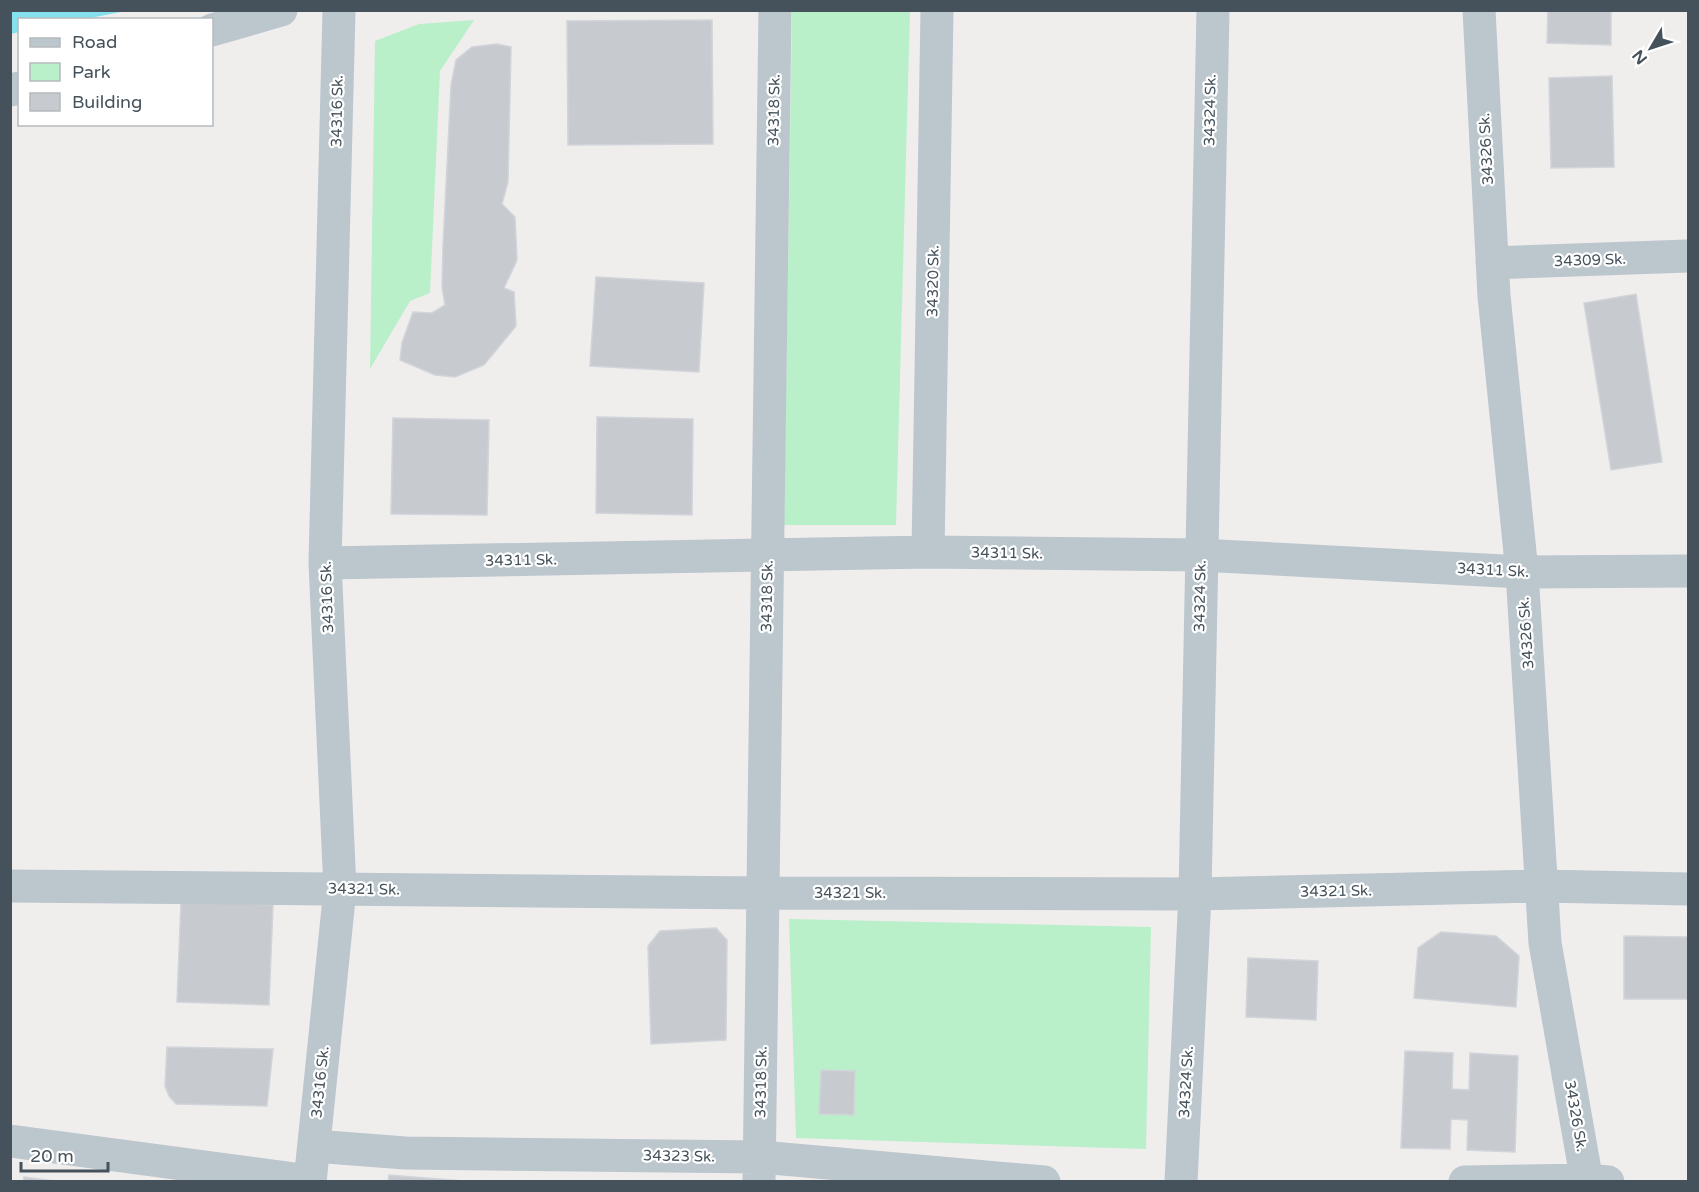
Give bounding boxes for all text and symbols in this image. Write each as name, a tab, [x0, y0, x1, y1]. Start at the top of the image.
legend	[18, 18, 213, 126]
north arrow	[1621, 18, 1681, 78]
text: Road	[72, 31, 117, 53]
text: N	[1628, 46, 1652, 68]
text: Park	[72, 61, 111, 83]
street label: 34318 Sk.	[764, 74, 784, 146]
street label: 34324 Sk.	[1200, 74, 1220, 146]
street label: 34316 Sk.	[327, 75, 347, 147]
text: Building	[72, 91, 142, 113]
street label: 34326 Sk.	[1475, 112, 1497, 186]
street label: 34320 Sk.	[923, 245, 943, 317]
street label: 34309 Sk.	[1554, 250, 1626, 270]
street label: 34311 Sk.	[971, 543, 1043, 563]
street label: 34311 Sk.	[485, 550, 557, 570]
street label: 34311 Sk.	[1456, 559, 1530, 581]
street label: 34318 Sk.	[757, 560, 777, 632]
street label: 34324 Sk.	[1190, 560, 1210, 632]
street label: 34316 Sk.	[317, 561, 337, 633]
street label: 34326 Sk.	[1515, 596, 1537, 670]
street label: 34321 Sk.	[328, 879, 400, 899]
street label: 34321 Sk.	[1300, 881, 1372, 901]
street label: 34321 Sk.	[814, 884, 886, 902]
street label: 34316 Sk.	[307, 1045, 333, 1119]
street label: 34324 Sk.	[1175, 1045, 1197, 1119]
street label: 34318 Sk.	[751, 1046, 771, 1118]
street label: 34326 Sk.	[1561, 1079, 1591, 1153]
scale bar	[21, 1135, 108, 1173]
text: 20 m	[30, 1145, 74, 1167]
street label: 34323 Sk.	[643, 1146, 715, 1166]

